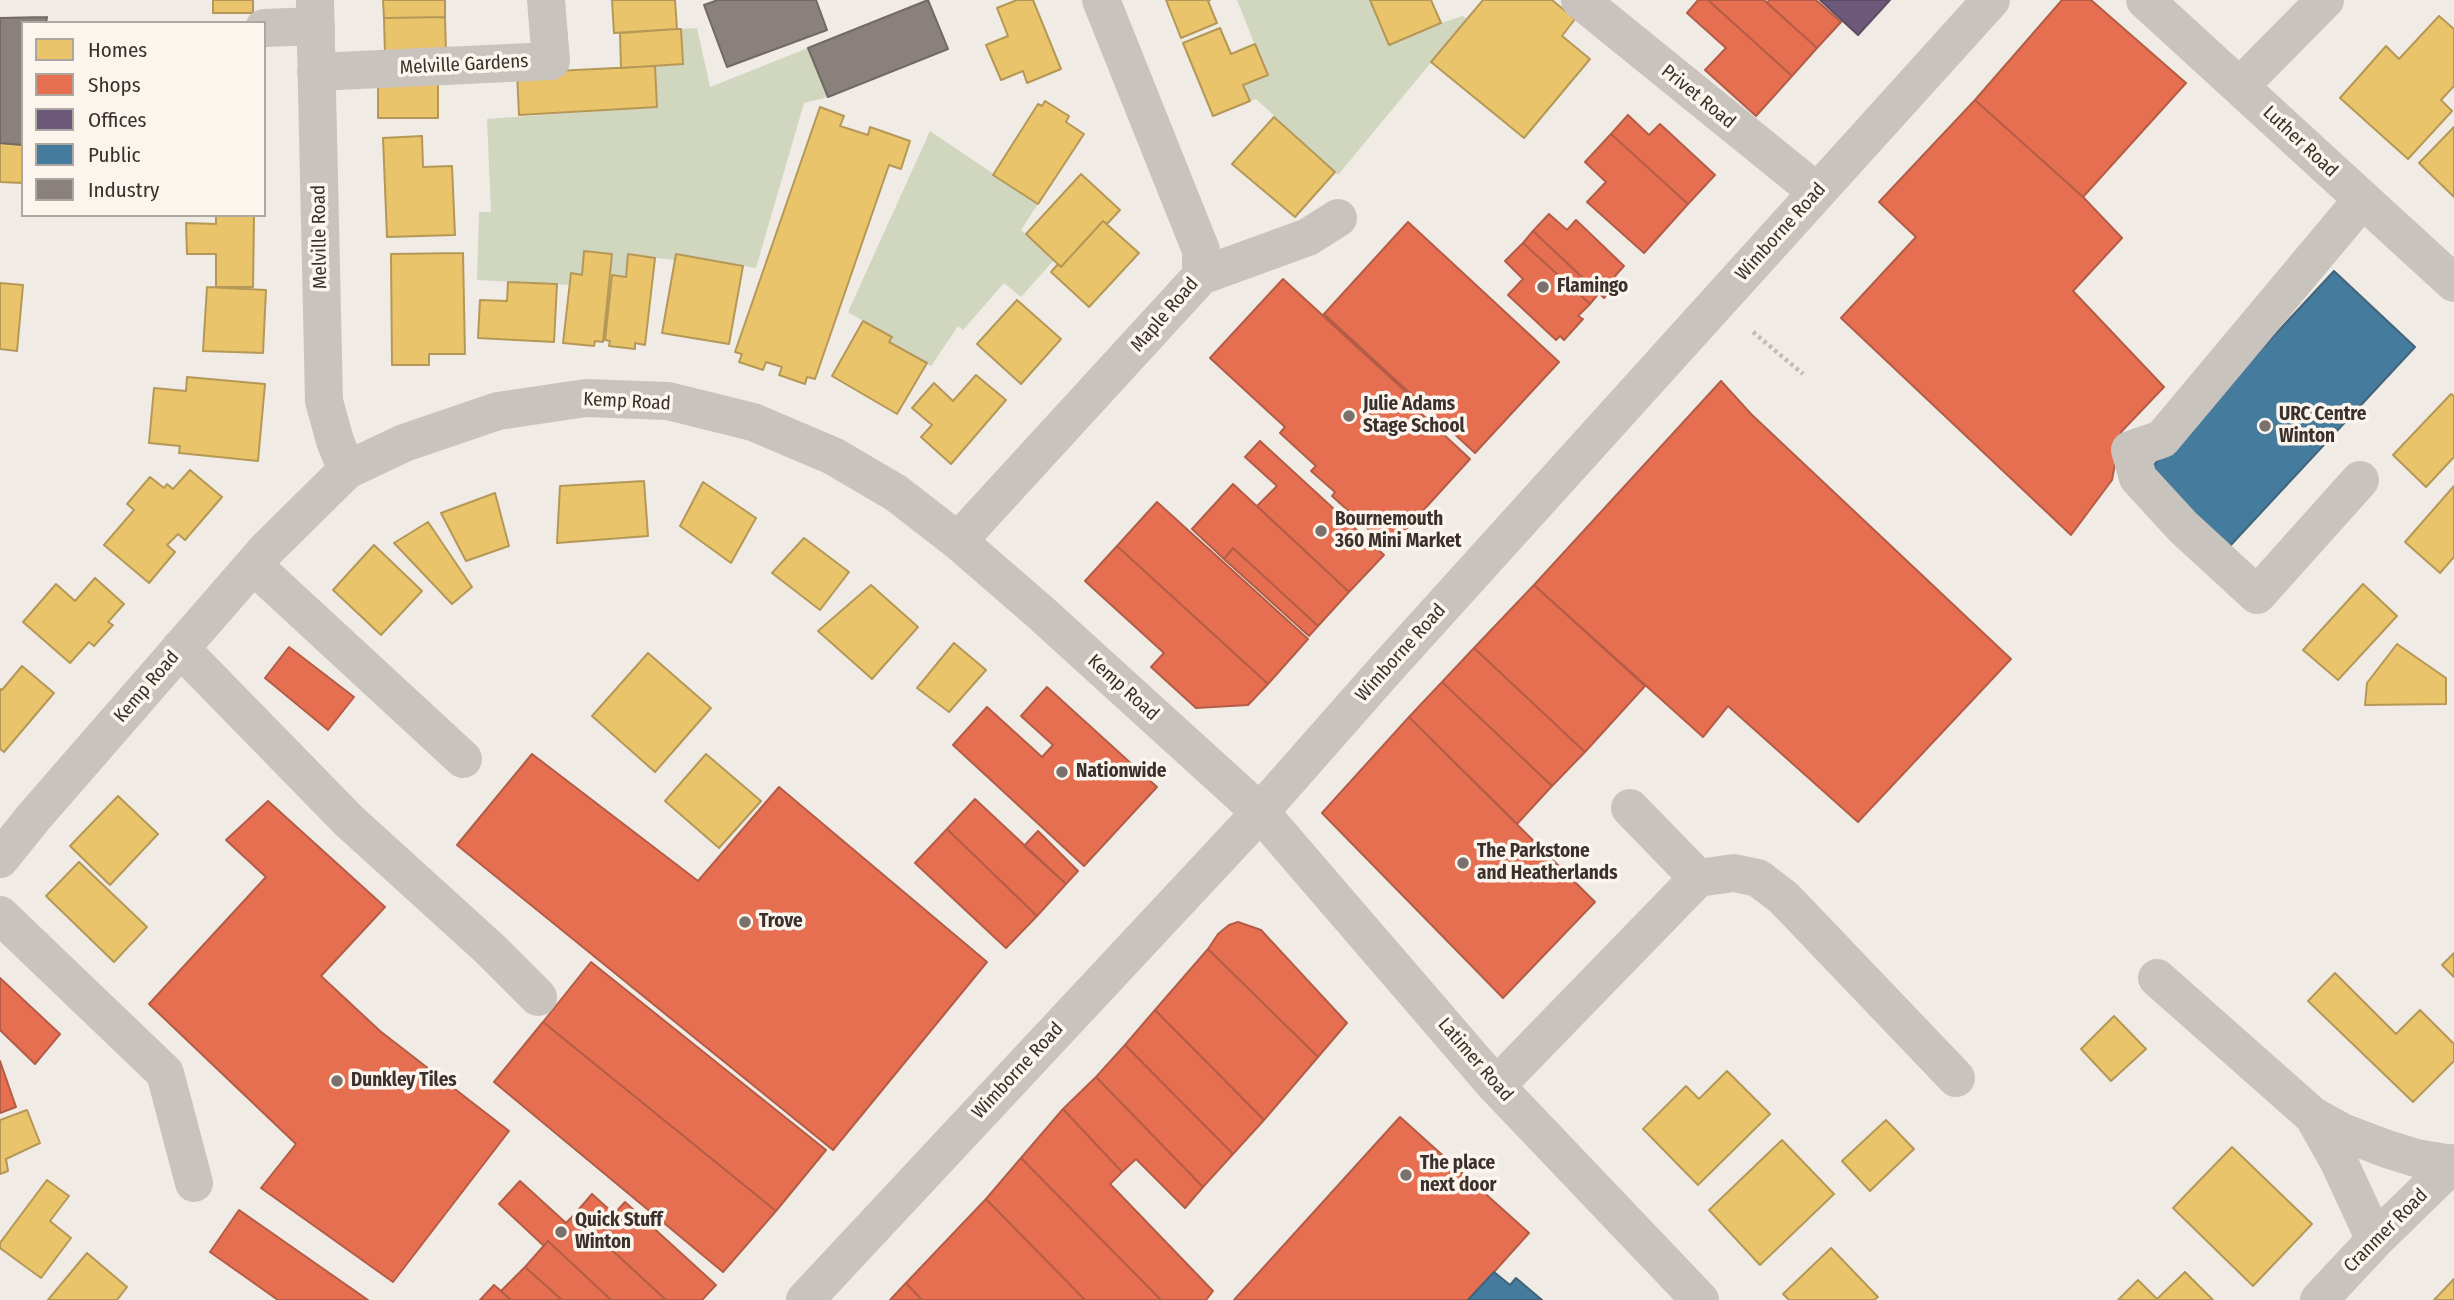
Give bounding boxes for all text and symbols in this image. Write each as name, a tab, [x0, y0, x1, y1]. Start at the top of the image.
legend	[21, 21, 266, 217]
text: Homes	[88, 37, 147, 63]
street label: Melville Gardens	[399, 50, 529, 80]
street label: Privet Road	[1656, 60, 1740, 134]
text: Shops	[88, 72, 141, 98]
street label: Luther Road	[2258, 102, 2342, 182]
text: Offices	[88, 107, 147, 133]
text: Public	[88, 142, 140, 168]
text: Industry	[88, 177, 159, 203]
street label: Wimborne Road	[1731, 178, 1831, 286]
street label: Melville Road	[308, 185, 332, 289]
street label: Maple Road	[1127, 273, 1203, 357]
place label: Flamingo	[1557, 276, 1628, 298]
marker: Flamingo	[1535, 279, 1551, 295]
street label: Kemp Road	[583, 388, 671, 416]
place label: Julie Adams Stage School	[1363, 394, 1465, 438]
place label: URC Centre Winton	[2279, 404, 2366, 448]
marker: Julie Adams Stage School	[1341, 408, 1357, 424]
marker: URC Centre Winton	[2257, 418, 2273, 434]
place label: Bournemouth 360 Mini Market	[1335, 509, 1462, 553]
marker: Bournemouth 360 Mini Market	[1313, 523, 1329, 539]
street label: Wimborne Road	[1351, 599, 1451, 707]
street label: Kemp Road	[110, 646, 184, 728]
street label: Kemp Road	[1083, 650, 1163, 726]
place label: Nationwide	[1076, 761, 1166, 783]
marker: Nationwide	[1054, 764, 1070, 780]
place label: The Parkstone and Heatherlands	[1477, 841, 1617, 885]
marker: The Parkstone and Heatherlands	[1455, 855, 1471, 871]
place label: Trove	[759, 911, 803, 933]
marker: Trove	[737, 914, 753, 930]
street label: Latimer Road	[1433, 1014, 1517, 1106]
street label: Wimborne Road	[968, 1018, 1068, 1124]
place label: Dunkley Tiles	[351, 1070, 457, 1092]
marker: Dunkley Tiles	[329, 1073, 345, 1089]
place label: The place next door	[1420, 1153, 1496, 1197]
marker: The place next door	[1398, 1167, 1414, 1183]
street label: Cranmer Road	[2339, 1184, 2433, 1278]
place label: Quick Stuff Winton	[575, 1210, 663, 1254]
marker: Quick Stuff Winton	[553, 1224, 569, 1240]

